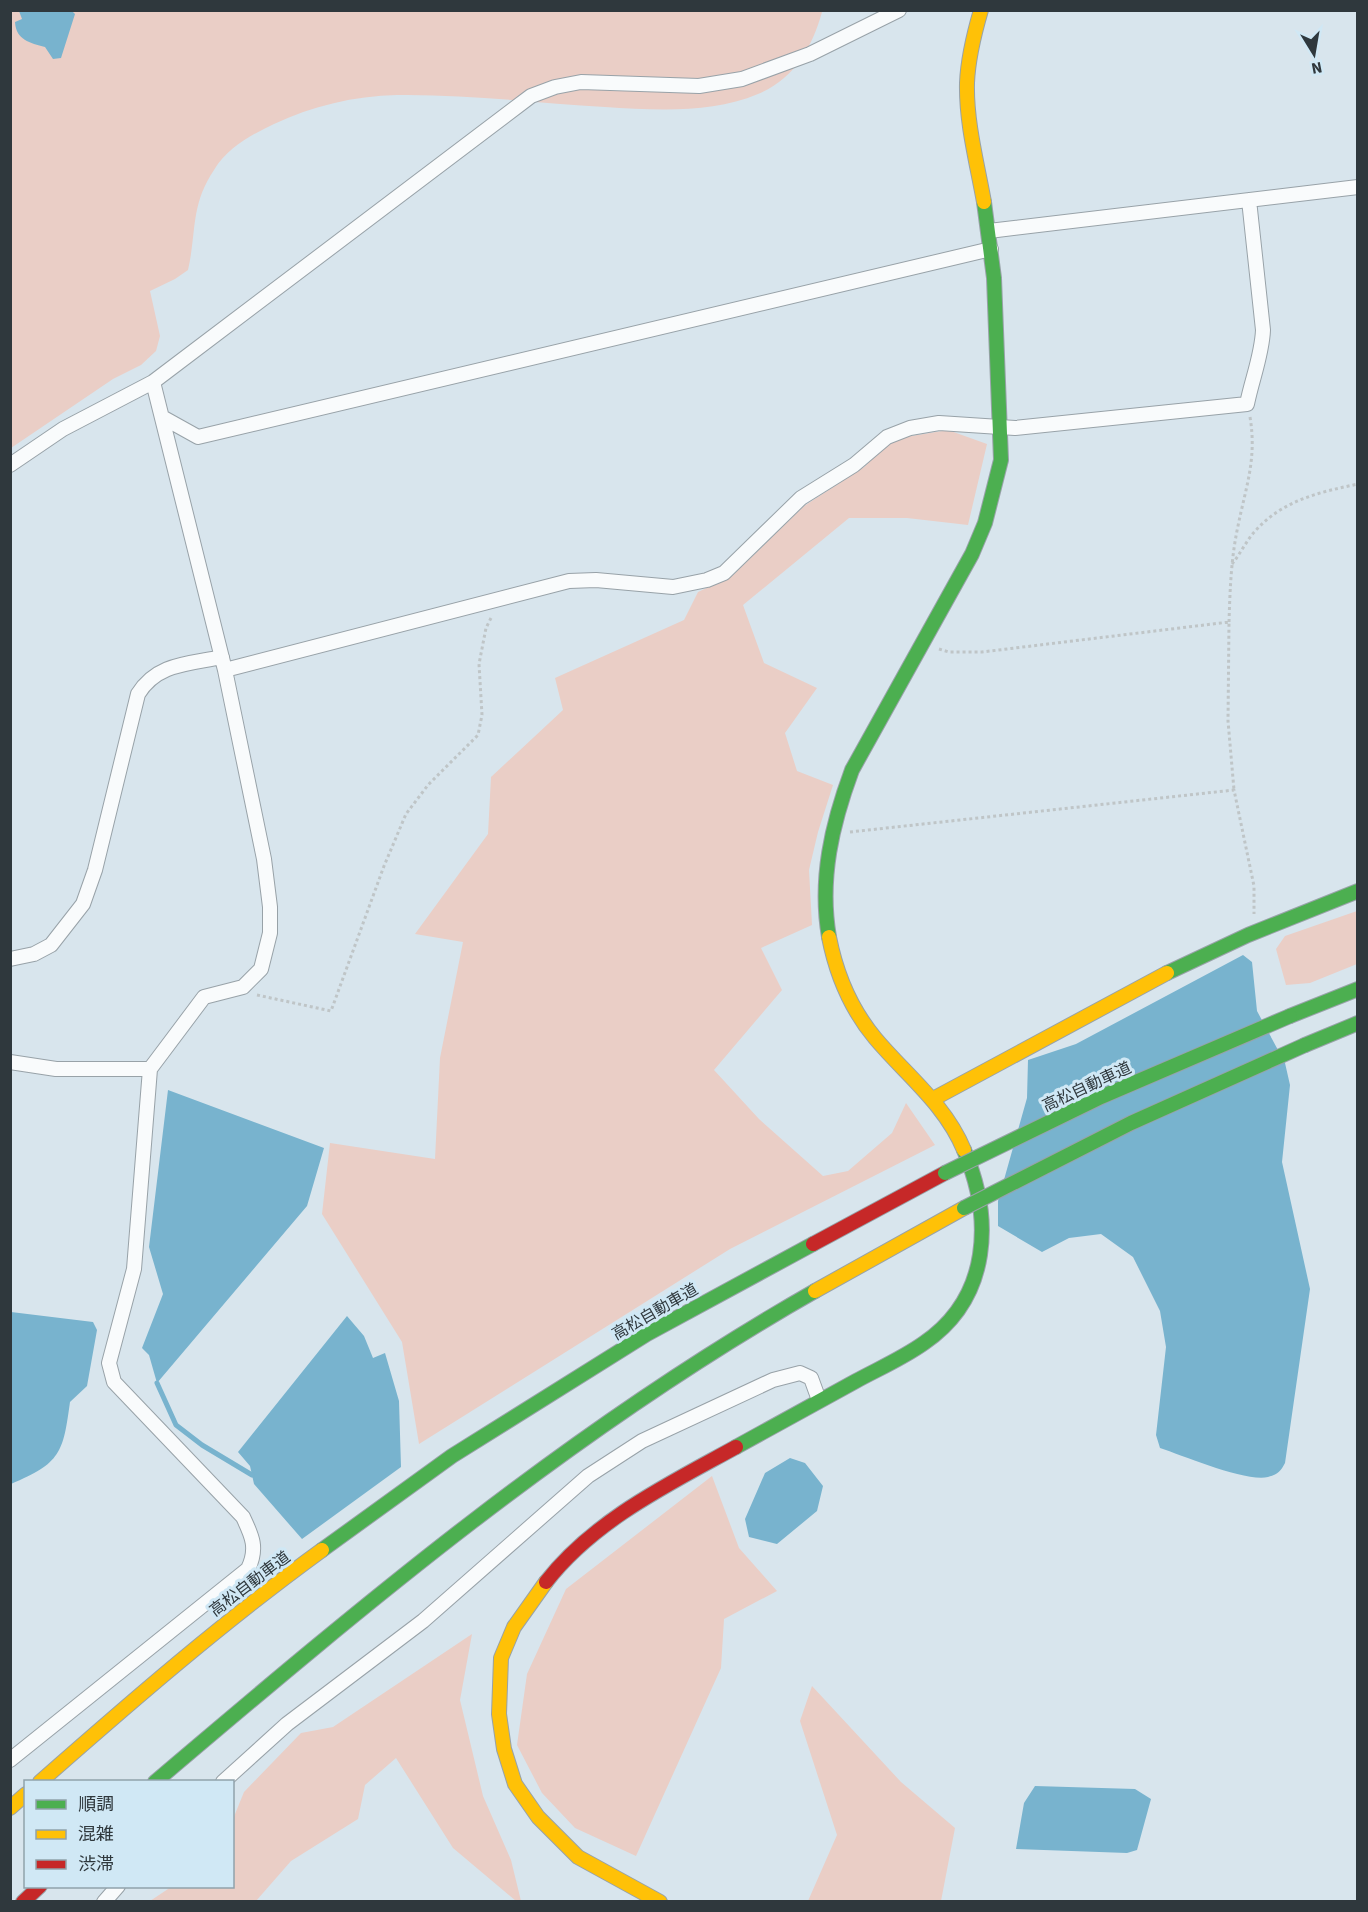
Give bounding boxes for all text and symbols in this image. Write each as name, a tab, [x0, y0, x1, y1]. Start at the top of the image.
north arrow	[1284, 24, 1344, 84]
text: N	[1309, 56, 1324, 80]
street label: 高松自動車道	[1039, 1057, 1135, 1117]
street label: 高松自動車道	[608, 1278, 702, 1346]
street label: 高松自動車道	[205, 1546, 295, 1622]
legend	[24, 1780, 234, 1888]
text: 順調	[78, 1792, 114, 1817]
text: 混雑	[78, 1822, 114, 1847]
text: 渋滞	[78, 1852, 114, 1877]

